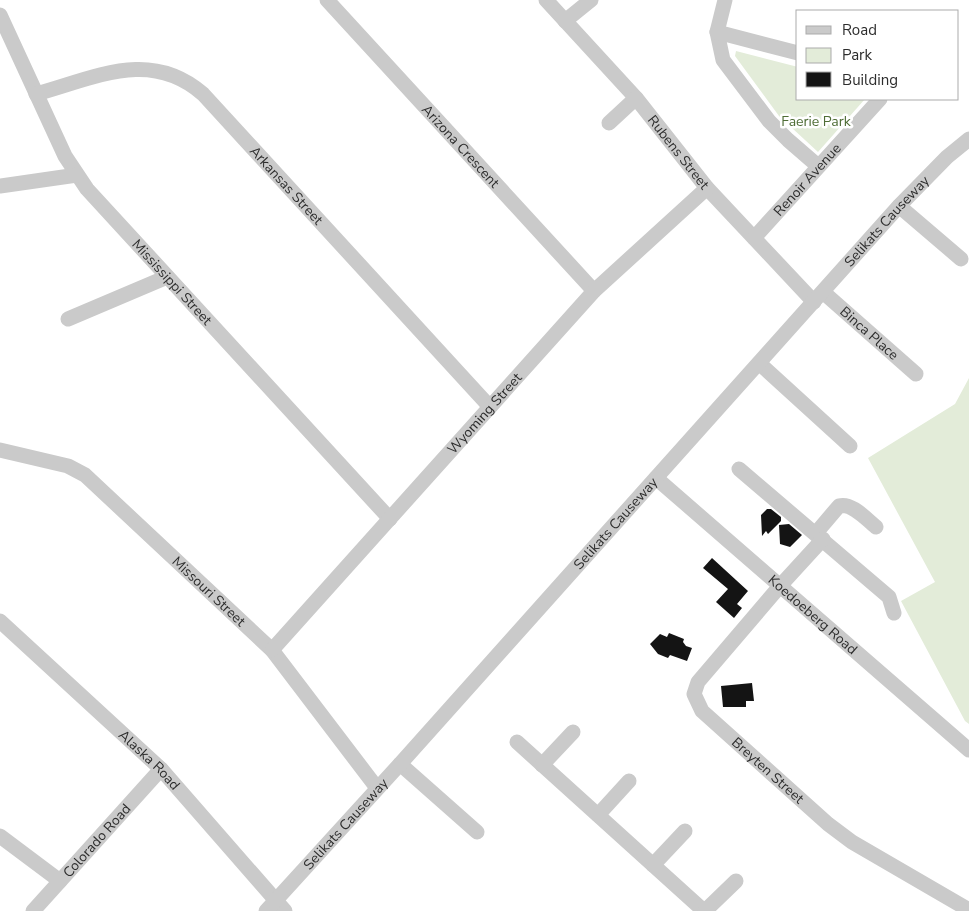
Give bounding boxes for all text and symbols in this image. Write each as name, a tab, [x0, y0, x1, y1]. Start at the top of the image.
legend	[796, 10, 959, 100]
text: Road	[842, 20, 877, 40]
text: Park	[842, 45, 872, 65]
text: Building	[842, 70, 898, 90]
street label: Arizona Crescent	[418, 100, 504, 192]
street label: Rubens Street	[644, 111, 714, 193]
park label: Faerie Park	[781, 112, 852, 131]
street label: Renoir Avenue	[769, 139, 845, 220]
street label: Arkansas Street	[246, 142, 328, 229]
street label: Selikats Causeway	[840, 171, 934, 271]
street label: Mississippi Street	[128, 235, 217, 329]
street label: Binca Place	[836, 302, 903, 364]
street label: Wyoming Street	[443, 368, 526, 458]
street label: Selikats Causeway	[569, 472, 662, 573]
street label: Missouri Street	[168, 552, 250, 630]
street label: Koedoeberg Road	[764, 570, 862, 658]
street label: Alaska Road	[115, 725, 185, 794]
street label: Breyten Street	[728, 733, 808, 808]
street label: Selikats Causeway	[299, 773, 393, 874]
street label: Colorado Road	[58, 799, 135, 881]

